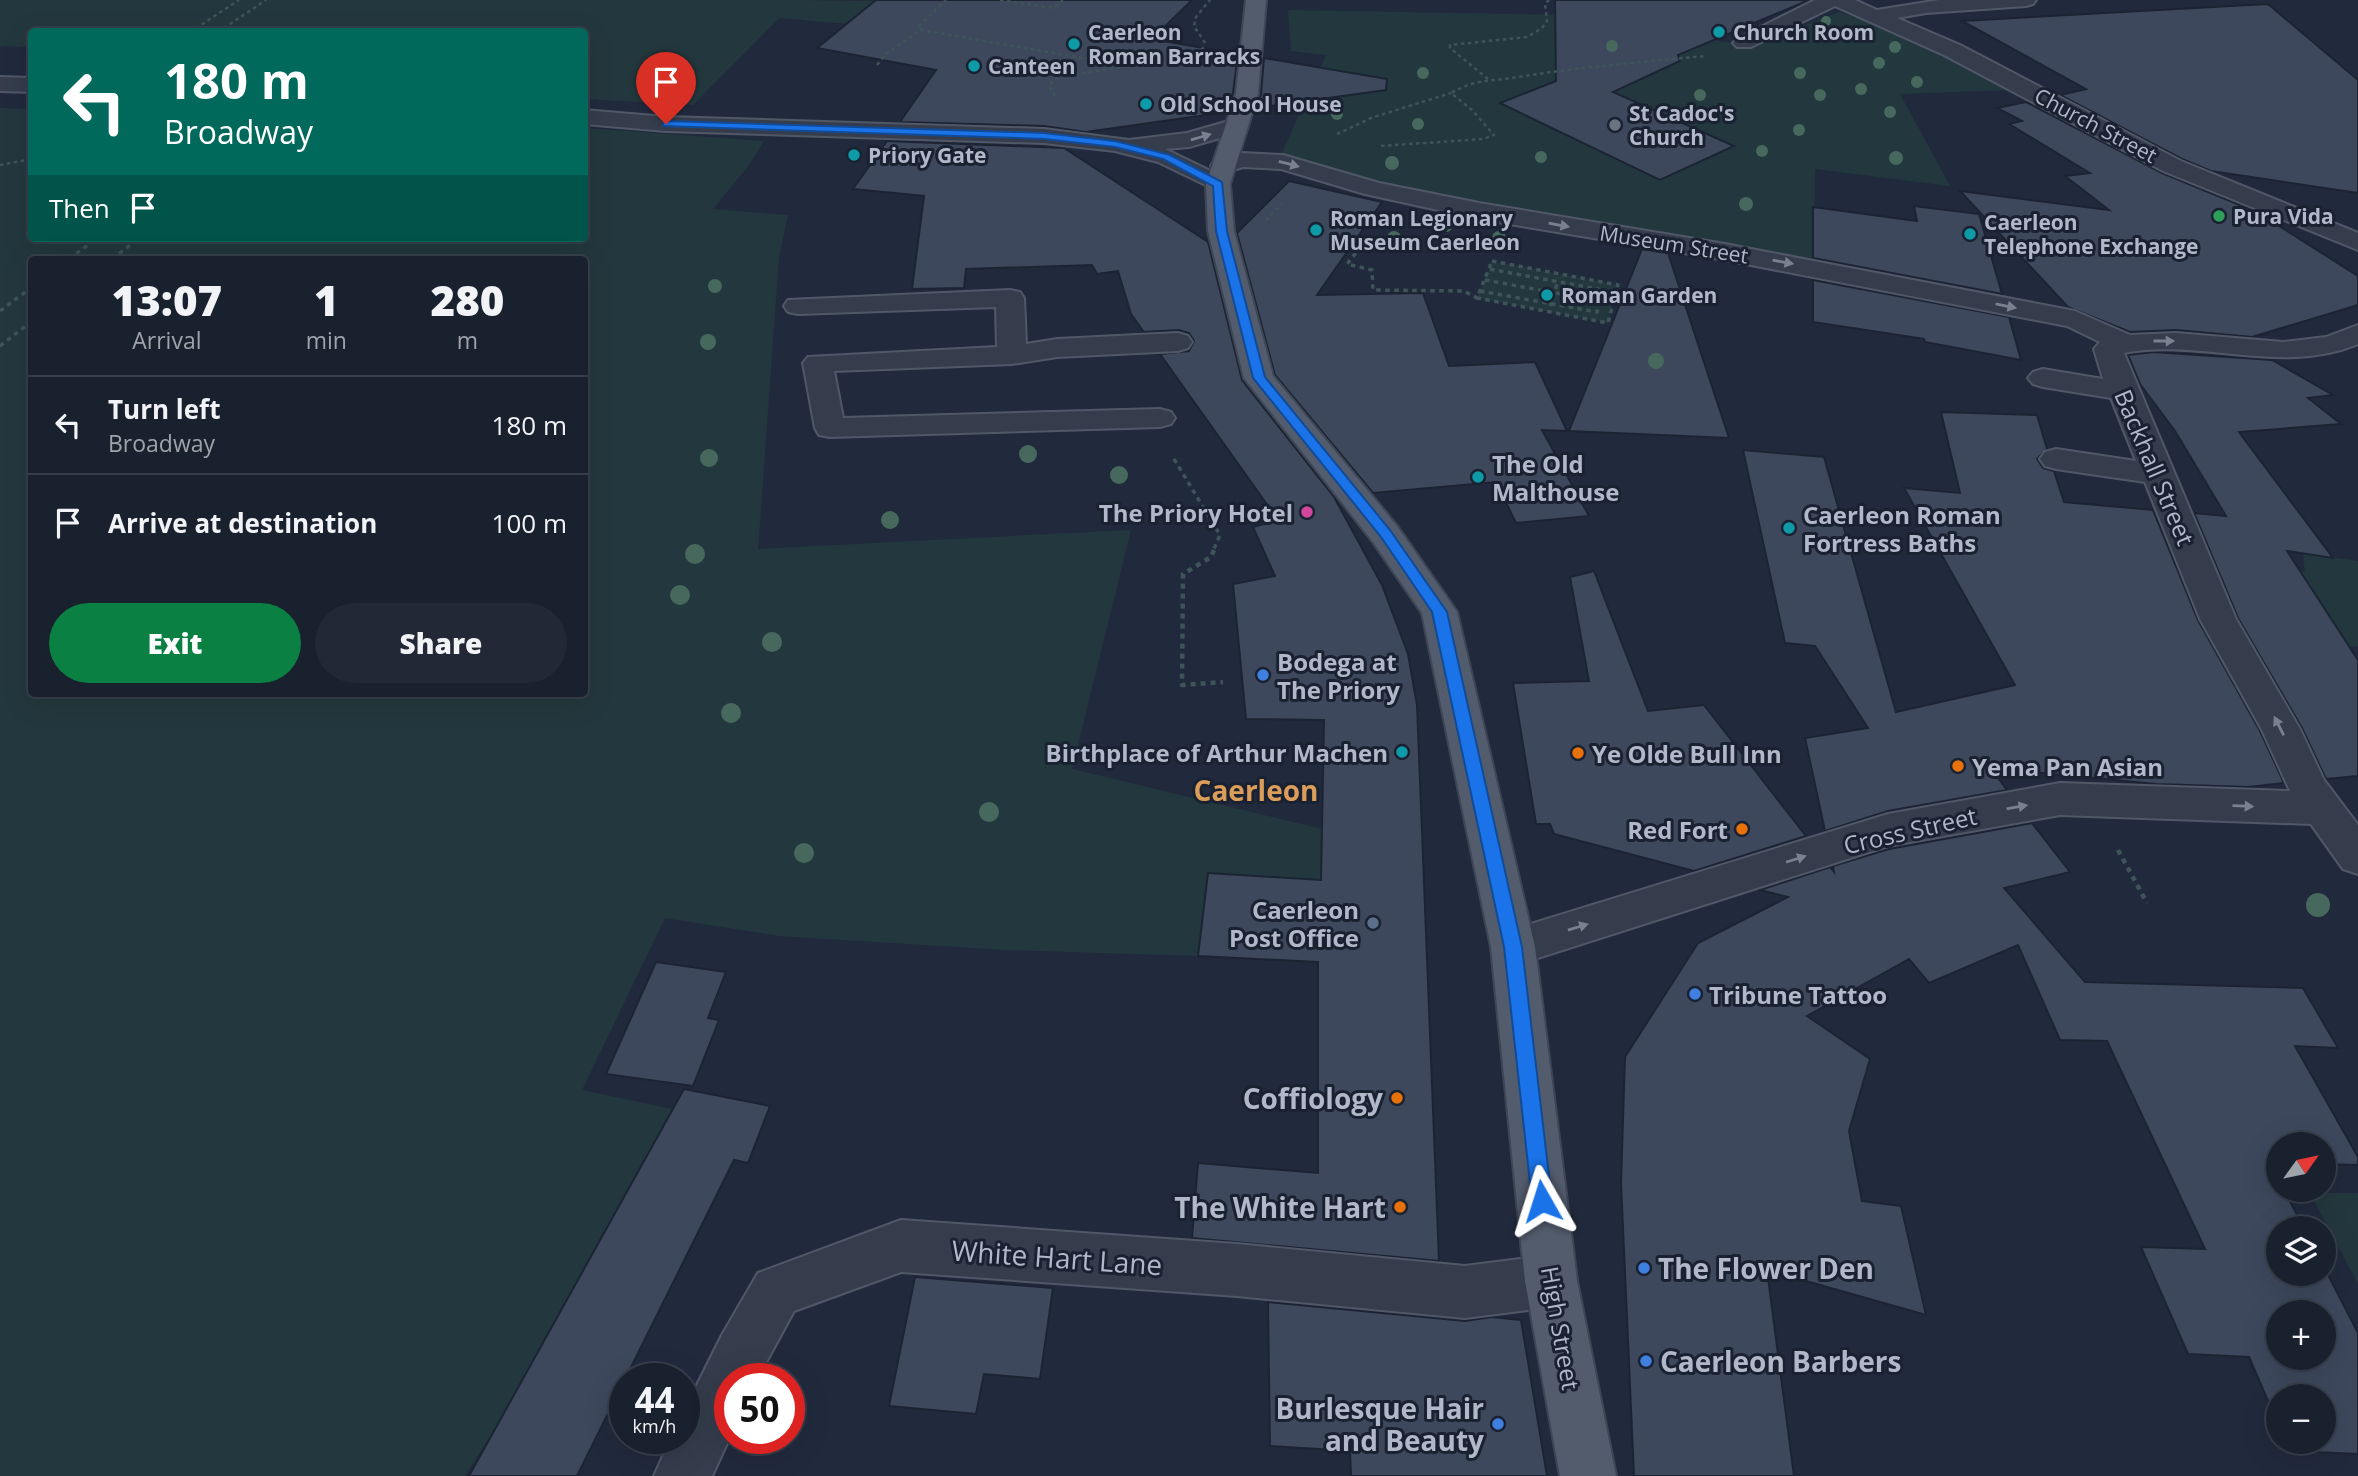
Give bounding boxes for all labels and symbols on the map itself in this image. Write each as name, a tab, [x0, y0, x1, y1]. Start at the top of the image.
place label: Caerleon Roman Barracks	[1088, 18, 1260, 70]
place label: Church Room	[1733, 18, 1874, 46]
marker: Church Room	[1711, 24, 1727, 40]
marker: Caerleon Roman Barracks	[1066, 36, 1082, 52]
pin	[636, 52, 696, 124]
place label: Canteen	[988, 52, 1076, 80]
marker: Canteen	[966, 58, 982, 74]
street label: Church Street	[2030, 81, 2162, 169]
place label: Old School House	[1160, 90, 1342, 118]
marker: Old School House	[1138, 96, 1154, 112]
place label: St Cadoc's Church	[1629, 99, 1734, 151]
marker: St Cadoc's Church	[1607, 117, 1623, 133]
one-way arrow	[1190, 131, 1211, 141]
place label: Priory Gate	[868, 141, 986, 169]
marker: Priory Gate	[846, 147, 862, 163]
one-way arrow	[1279, 159, 1301, 170]
place label: Pura Vida	[2233, 202, 2334, 230]
place label: Roman Legionary Museum Caerleon	[1330, 204, 1520, 256]
place label: Caerleon Telephone Exchange	[1984, 208, 2198, 260]
marker: Pura Vida	[2211, 208, 2227, 224]
street label: Museum Street	[1598, 218, 1750, 270]
one-way arrow	[1548, 220, 1570, 231]
marker: Roman Legionary Museum Caerleon	[1308, 222, 1324, 238]
marker: Caerleon Telephone Exchange	[1962, 226, 1978, 242]
one-way arrow	[1772, 257, 1794, 268]
place label: Roman Garden	[1561, 281, 1717, 309]
marker: Roman Garden	[1539, 287, 1555, 303]
one-way arrow	[1995, 300, 2017, 311]
one-way arrow	[2154, 335, 2176, 347]
street label: Backhall Street	[2107, 384, 2203, 550]
place label: The Old Malthouse	[1492, 447, 1619, 508]
marker: The Old Malthouse	[1470, 469, 1486, 485]
place label: The Priory Hotel	[1099, 496, 1293, 529]
place label: Caerleon Roman Fortress Baths	[1803, 498, 2001, 559]
marker: The Priory Hotel	[1299, 504, 1315, 520]
marker: Caerleon Roman Fortress Baths	[1781, 520, 1797, 536]
place label: Bodega at The Priory	[1277, 645, 1400, 706]
marker: Bodega at The Priory	[1255, 667, 1271, 683]
one-way arrow	[2273, 716, 2284, 736]
place label: Birthplace of Arthur Machen	[1046, 736, 1388, 769]
place label: Ye Olde Bull Inn	[1592, 737, 1782, 770]
marker: Birthplace of Arthur Machen	[1394, 744, 1410, 760]
marker: Ye Olde Bull Inn	[1570, 745, 1586, 761]
place label: Yema Pan Asian	[1972, 750, 2163, 783]
marker: Yema Pan Asian	[1950, 758, 1966, 774]
district label: Caerleon	[1194, 771, 1318, 809]
street label: Cross Street	[1840, 799, 1980, 861]
one-way arrow	[2233, 800, 2255, 811]
one-way arrow	[2006, 801, 2028, 812]
place label: Red Fort	[1627, 813, 1728, 846]
marker: Red Fort	[1734, 821, 1750, 837]
one-way arrow	[1785, 853, 1806, 864]
place label: Caerleon Post Office	[1229, 893, 1359, 954]
marker: Caerleon Post Office	[1365, 915, 1381, 931]
one-way arrow	[1568, 921, 1589, 932]
place label: Tribune Tattoo	[1709, 978, 1887, 1011]
marker: Tribune Tattoo	[1687, 986, 1703, 1002]
place label: Coffiology	[1243, 1079, 1383, 1117]
marker: Coffiology	[1389, 1090, 1405, 1106]
north arrow	[2266, 1132, 2336, 1202]
position arrow	[1505, 1164, 1579, 1238]
place label: The White Hart	[1174, 1188, 1386, 1226]
marker: The White Hart	[1392, 1199, 1408, 1215]
street label: White Hart Lane	[950, 1231, 1164, 1283]
place label: The Flower Den	[1658, 1249, 1874, 1287]
marker: The Flower Den	[1636, 1260, 1652, 1276]
street label: High Street	[1534, 1264, 1588, 1392]
place label: Caerleon Barbers	[1660, 1342, 1901, 1380]
marker: Caerleon Barbers	[1638, 1353, 1654, 1369]
speed limit sign: 50	[714, 1363, 805, 1454]
place label: Burlesque Hair and Beauty	[1276, 1389, 1484, 1459]
marker: Burlesque Hair and Beauty	[1490, 1416, 1506, 1432]

